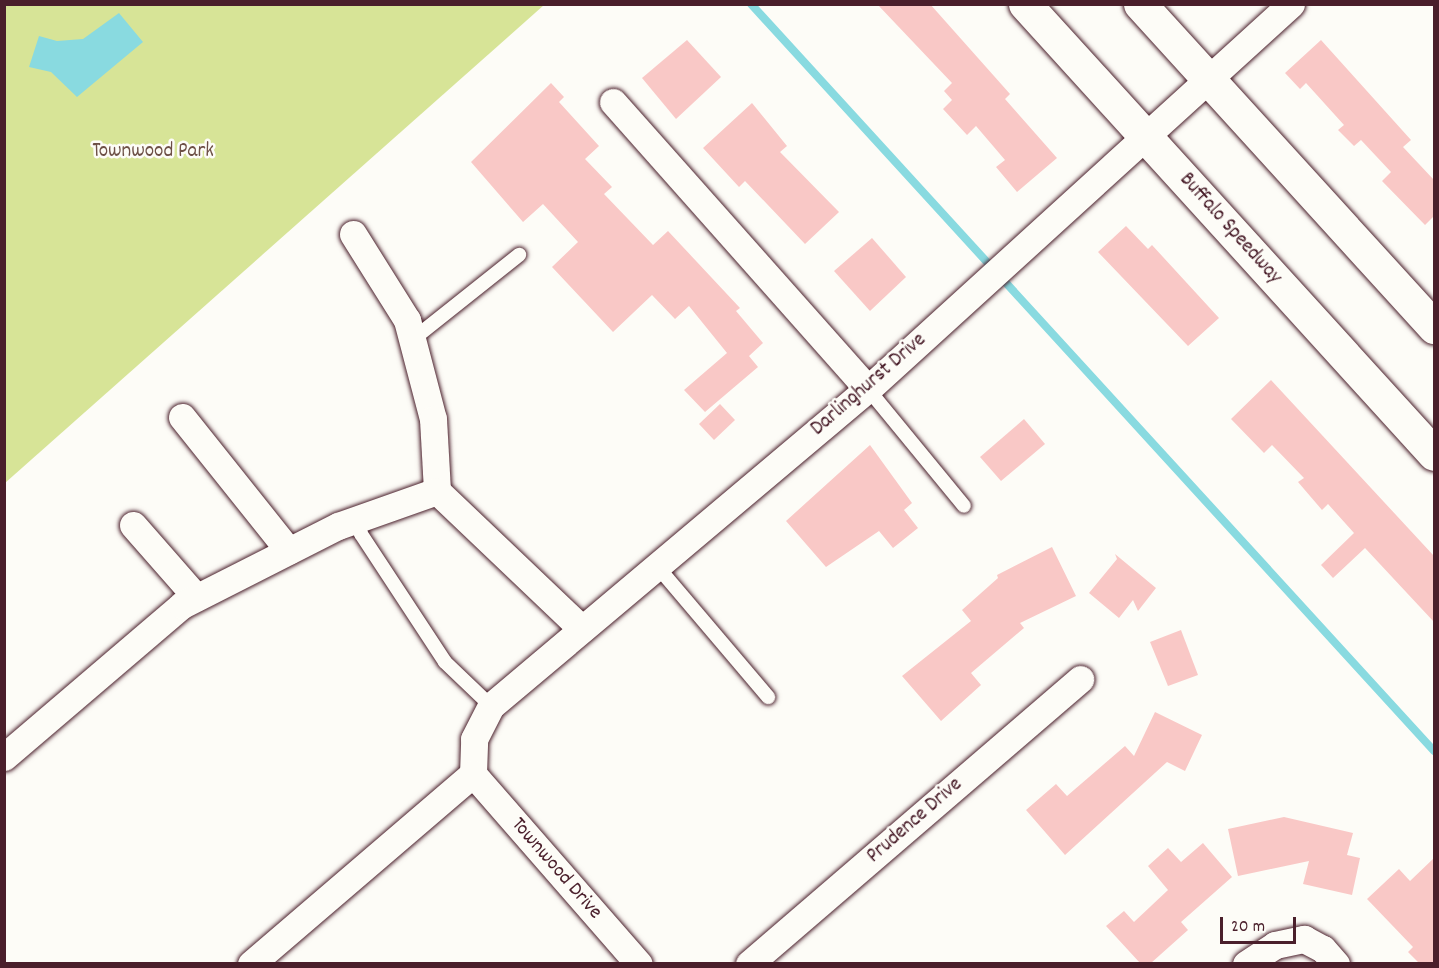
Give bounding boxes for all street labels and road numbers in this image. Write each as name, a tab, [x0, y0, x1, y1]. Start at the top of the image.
street label: Buffalo Speedway	[1173, 168, 1287, 290]
street label: Darlinghurst Drive	[806, 328, 932, 442]
street label: Prudence Drive	[862, 773, 968, 869]
street label: Townwood Drive	[505, 813, 607, 925]

